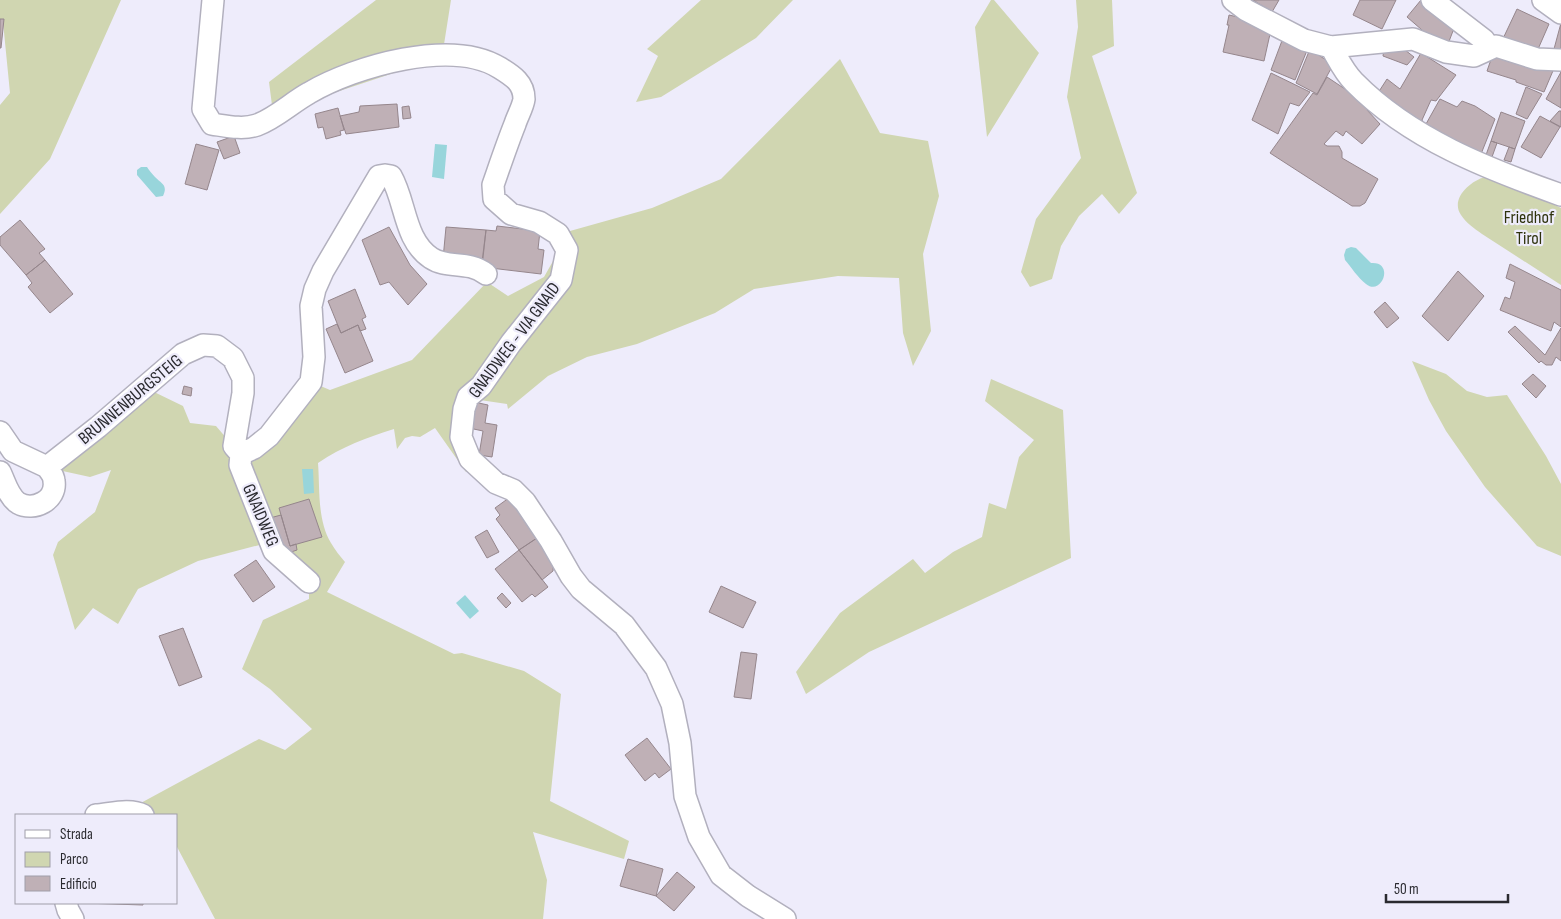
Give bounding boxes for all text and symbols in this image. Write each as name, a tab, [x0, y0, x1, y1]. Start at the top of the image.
park label: Friedhof Tirol	[1504, 207, 1555, 249]
street label: GNAIDWEG - VIA GNAID	[464, 278, 565, 402]
street label: BRUNNENBURGSTEIG	[74, 350, 187, 449]
street label: GNAIDWEG	[238, 481, 283, 550]
legend	[15, 814, 178, 904]
text: Strada	[60, 825, 93, 844]
text: Parco	[60, 850, 88, 869]
scale bar	[1386, 872, 1508, 904]
text: Edificio	[60, 875, 97, 894]
text: 50 m	[1394, 880, 1419, 899]

